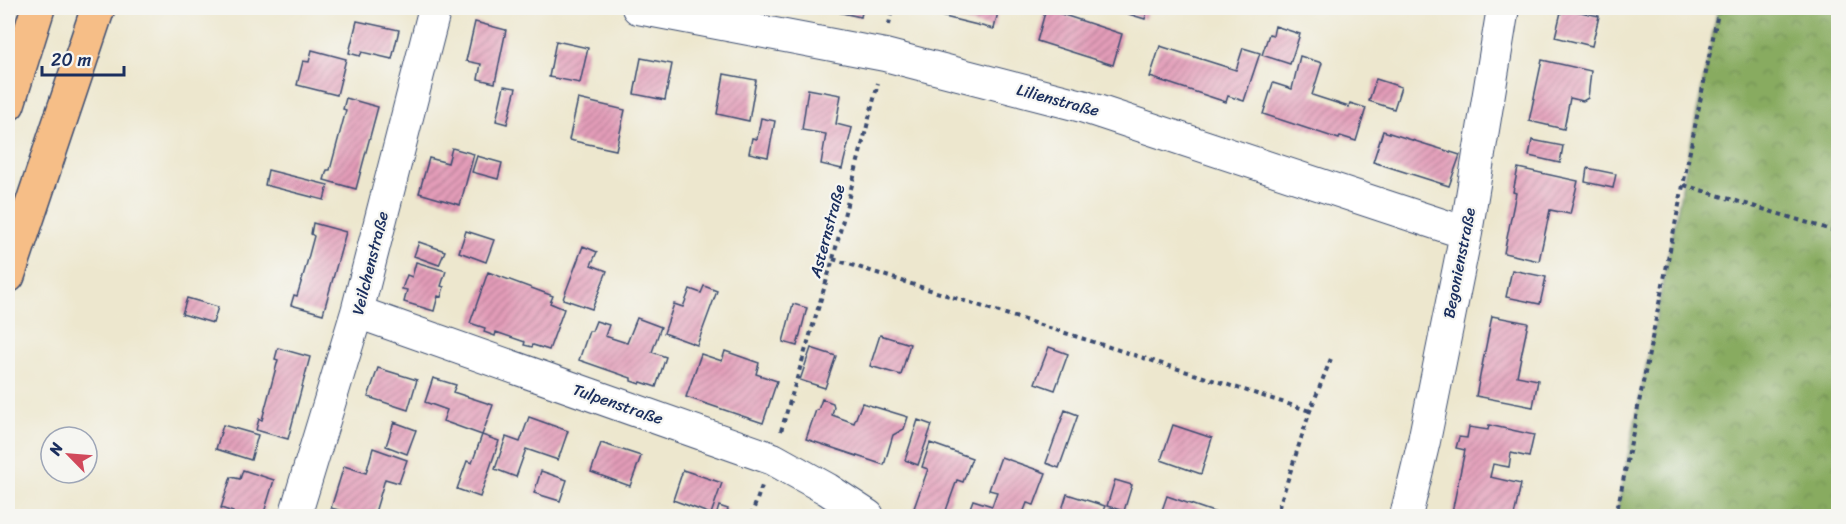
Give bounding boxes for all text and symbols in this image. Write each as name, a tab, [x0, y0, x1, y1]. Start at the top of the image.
scale bar	[42, 39, 124, 77]
text: 20 m	[51, 44, 91, 76]
street label: Lilienstraße	[1013, 75, 1103, 125]
street label: Asternstraße	[800, 181, 853, 282]
street label: Begonienstraße	[1434, 205, 1484, 321]
street label: Veilchenstraße	[343, 208, 397, 318]
street label: Tulpenstraße	[569, 375, 667, 433]
north arrow	[39, 425, 99, 485]
text: N	[40, 437, 72, 461]

